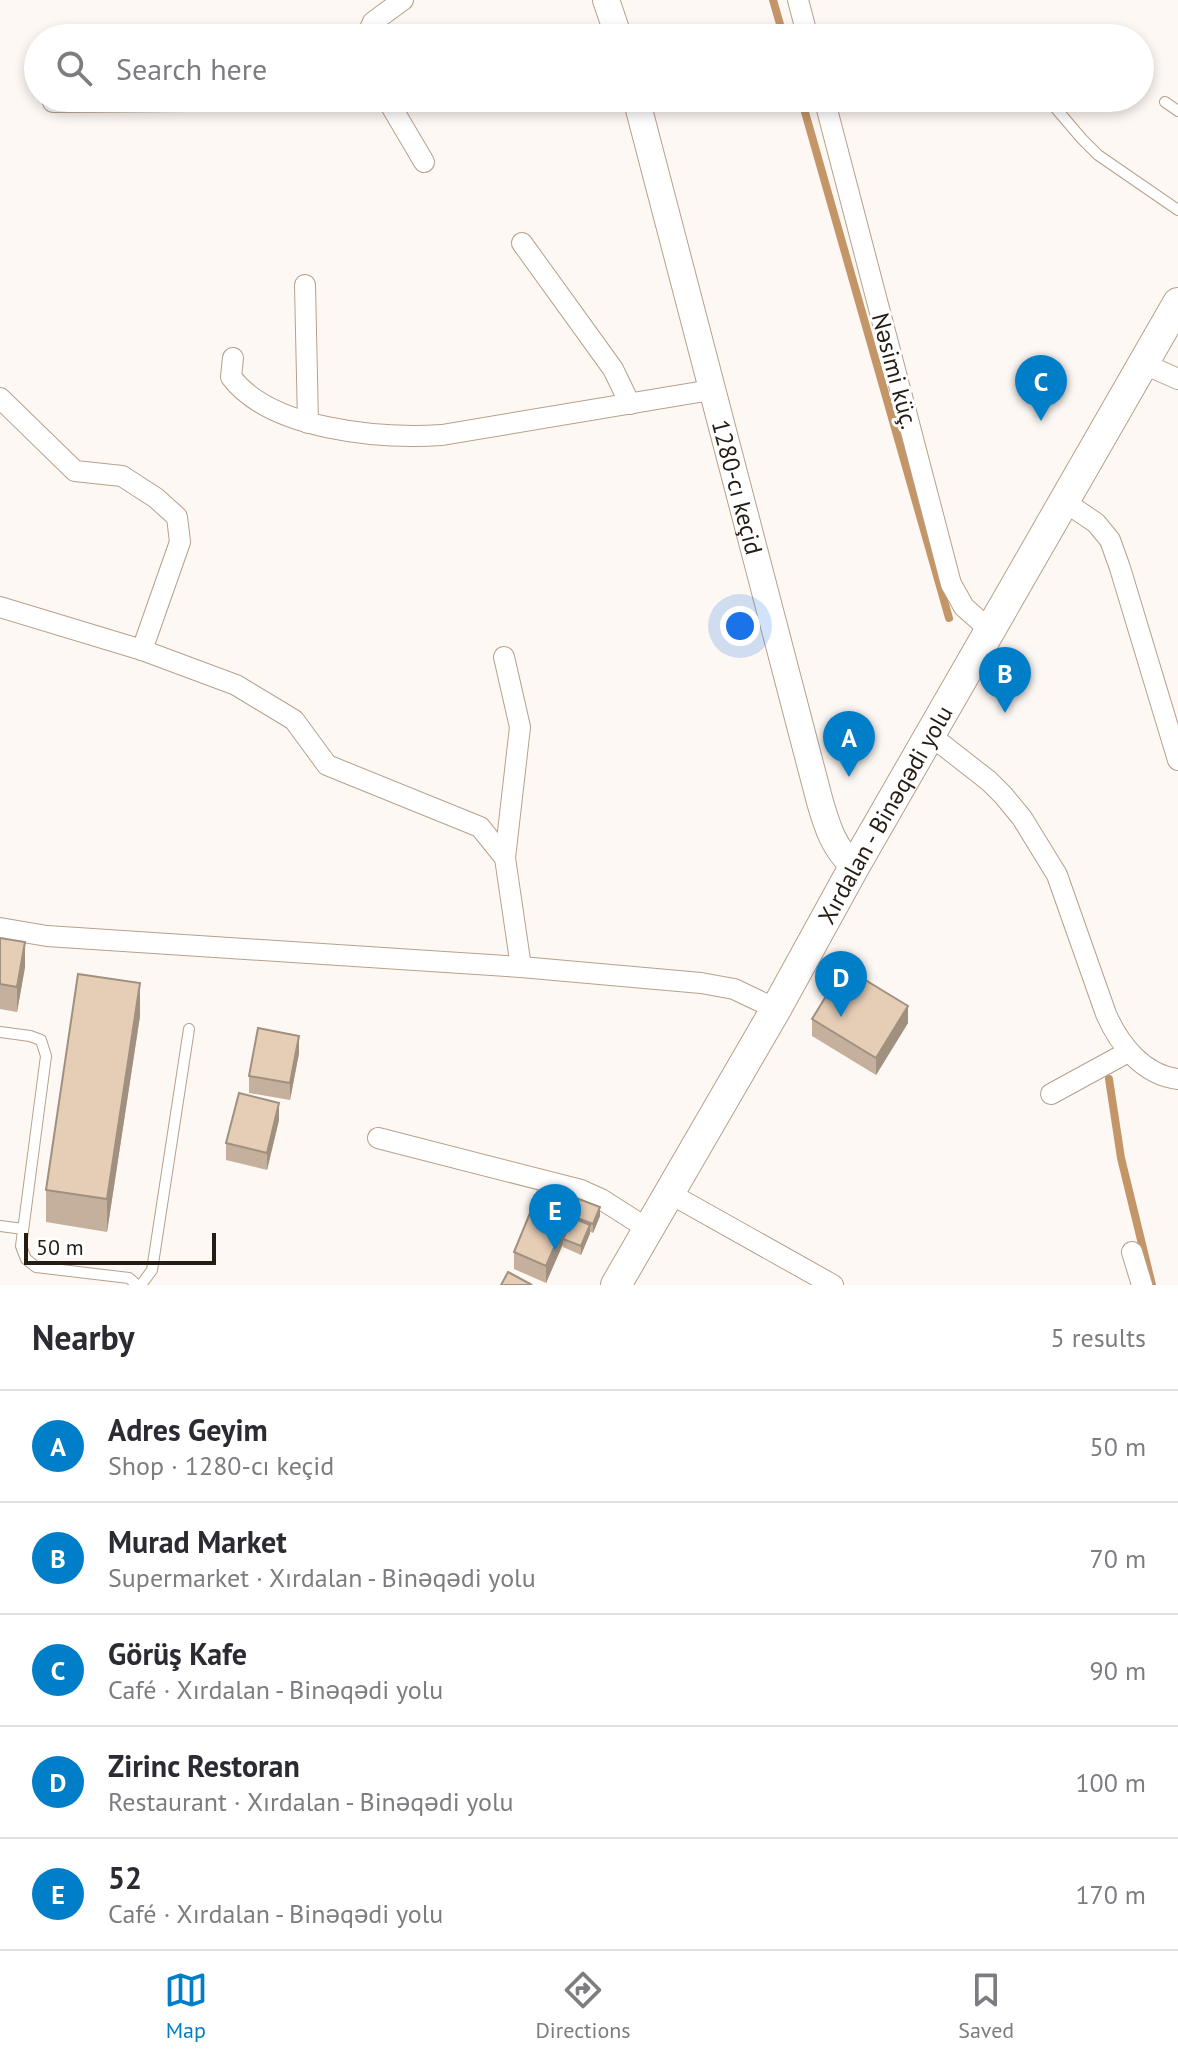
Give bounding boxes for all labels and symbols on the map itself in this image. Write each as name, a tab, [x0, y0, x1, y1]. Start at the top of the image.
street label: Nəsimi küç.	[865, 310, 925, 432]
pin: C	[1015, 355, 1067, 421]
street label: 1280-cı keçid	[705, 416, 770, 558]
your location	[720, 606, 760, 646]
pin: B	[979, 647, 1031, 713]
street label: Xırdalan - Binəqədi yolu	[810, 700, 959, 929]
pin: A	[823, 711, 875, 777]
pin: D	[815, 951, 867, 1017]
pin: E	[529, 1184, 581, 1250]
scale bar	[24, 1229, 216, 1265]

